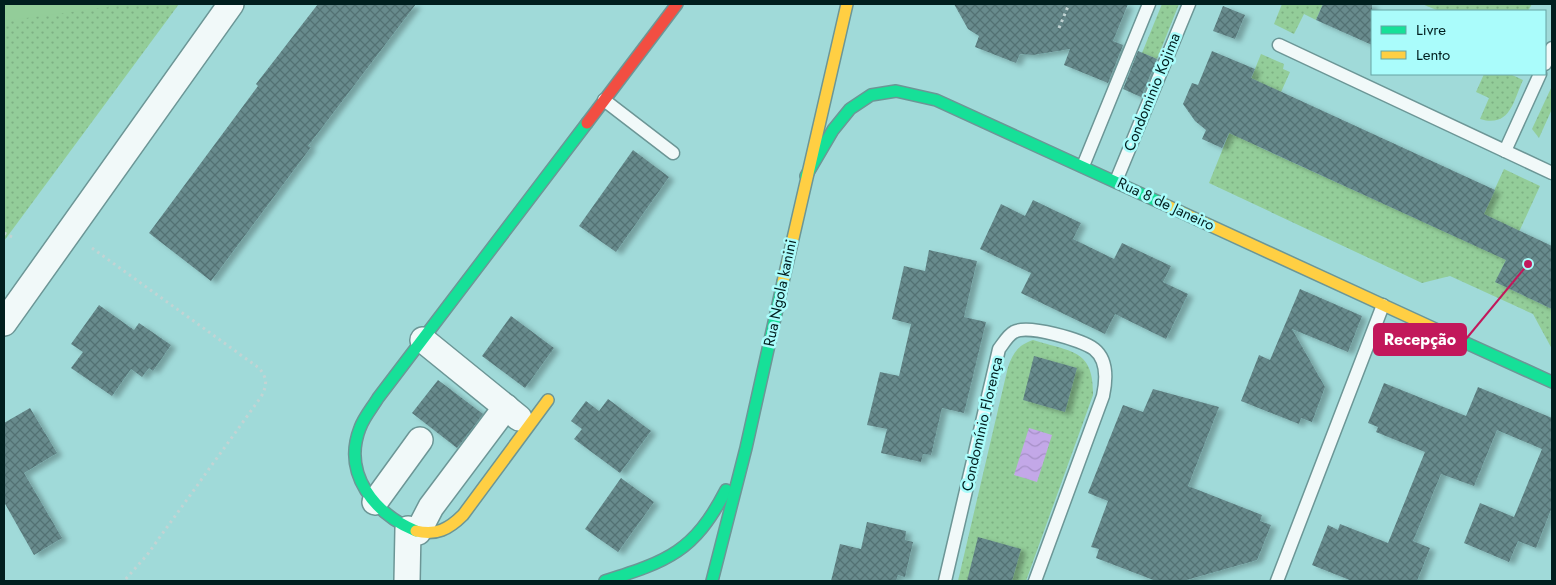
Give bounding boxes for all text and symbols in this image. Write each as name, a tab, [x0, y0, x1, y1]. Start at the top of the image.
legend	[1371, 10, 1546, 75]
text: Livre	[1416, 19, 1446, 41]
street label: Condominio Kojima	[1118, 29, 1186, 155]
text: Lento	[1416, 44, 1450, 66]
street label: Rua 8 de Janeiro	[1114, 172, 1218, 236]
street label: Rua Ngola kanini	[758, 237, 802, 349]
callout: Recepção	[1374, 324, 1466, 355]
text: Recepção	[1384, 328, 1456, 351]
street label: Condomínio Florença	[956, 355, 1008, 493]

